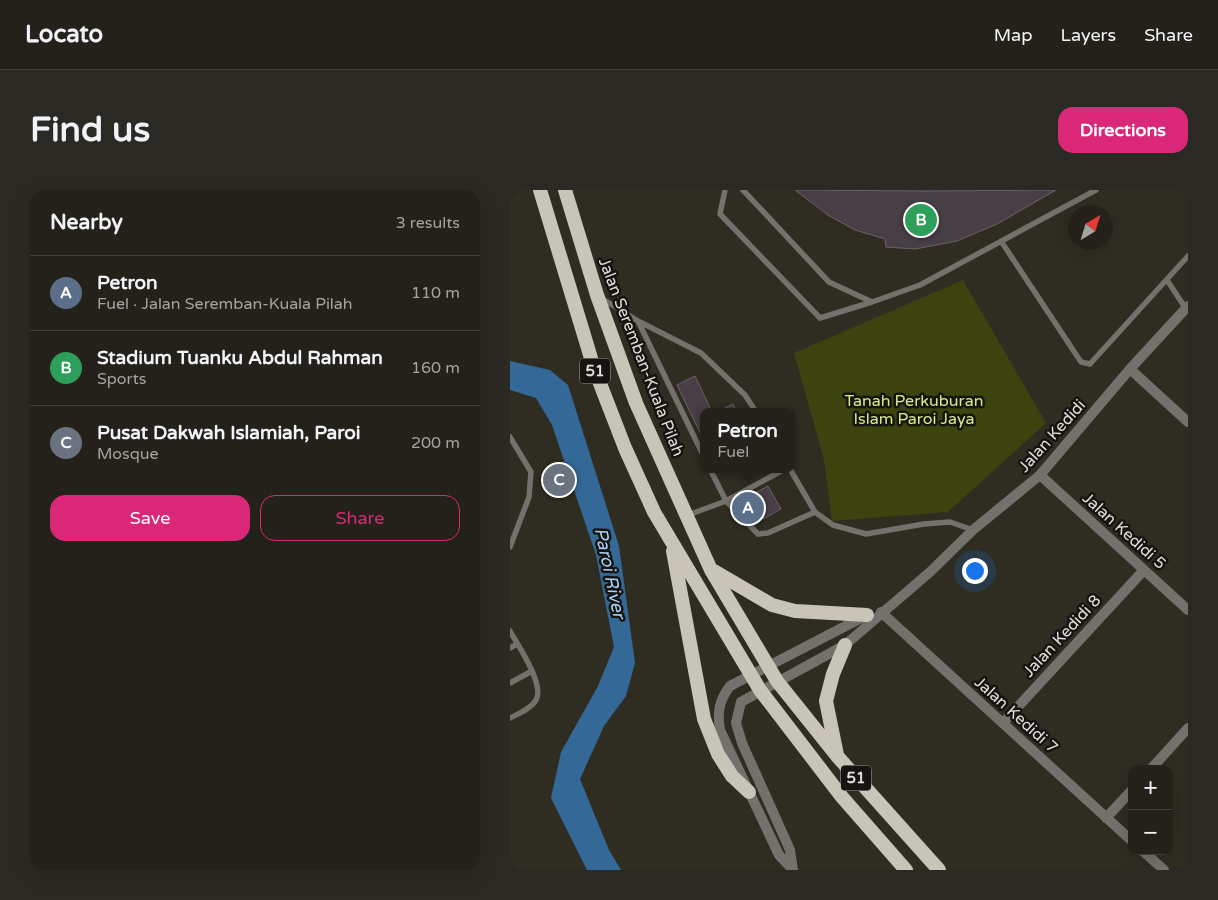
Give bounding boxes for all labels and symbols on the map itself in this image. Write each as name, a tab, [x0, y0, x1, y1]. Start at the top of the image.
pin: B	[905, 201, 937, 239]
north arrow	[1068, 205, 1113, 250]
street label: Jalan Seremban-Kuala Pilah	[594, 255, 688, 459]
road number: 51	[580, 358, 610, 384]
park label: Tanah Perkuburan Islam Paroi Jaya	[845, 391, 983, 429]
street label: Jalan Kedidi	[1014, 395, 1090, 477]
pin: C	[543, 461, 575, 499]
street label: Jalan Kedidi 5	[1078, 488, 1170, 574]
pin: A	[732, 489, 764, 527]
water label: Paroi River	[590, 526, 631, 622]
your location	[962, 558, 988, 584]
street label: Jalan Kedidi 8	[1019, 591, 1105, 681]
street label: Jalan Kedidi 7	[970, 672, 1062, 758]
road number: 51	[841, 766, 871, 790]

